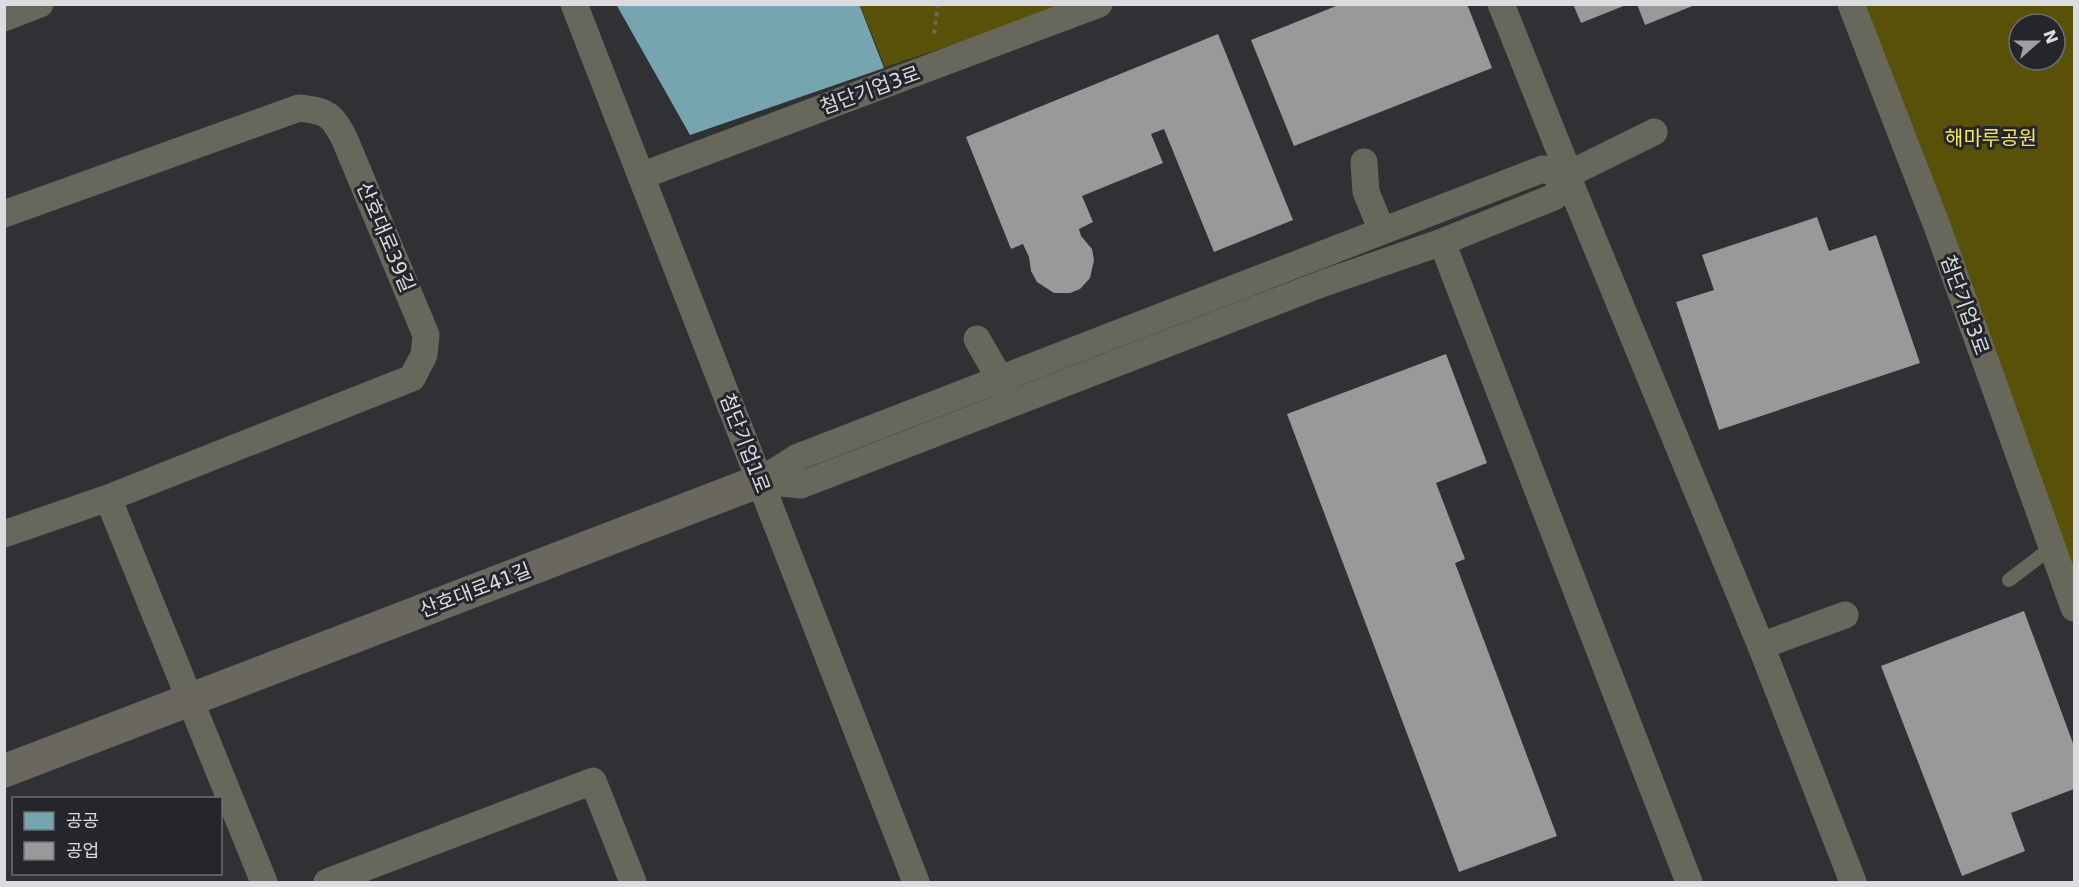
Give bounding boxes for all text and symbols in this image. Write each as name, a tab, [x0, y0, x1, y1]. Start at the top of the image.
north arrow	[2007, 12, 2067, 72]
text: N	[2039, 27, 2062, 46]
street label: 첨단기업3로	[817, 61, 923, 119]
park label: 해마루공원	[1945, 126, 2037, 150]
street label: 산호대로39길	[352, 178, 420, 296]
street label: 첨단기업3로	[1936, 252, 1994, 358]
street label: 첨단기업1로	[715, 390, 775, 496]
street label: 산호대로41길	[416, 558, 534, 622]
legend	[12, 797, 222, 875]
text: 공공	[66, 810, 99, 831]
text: 공업	[66, 840, 99, 861]

